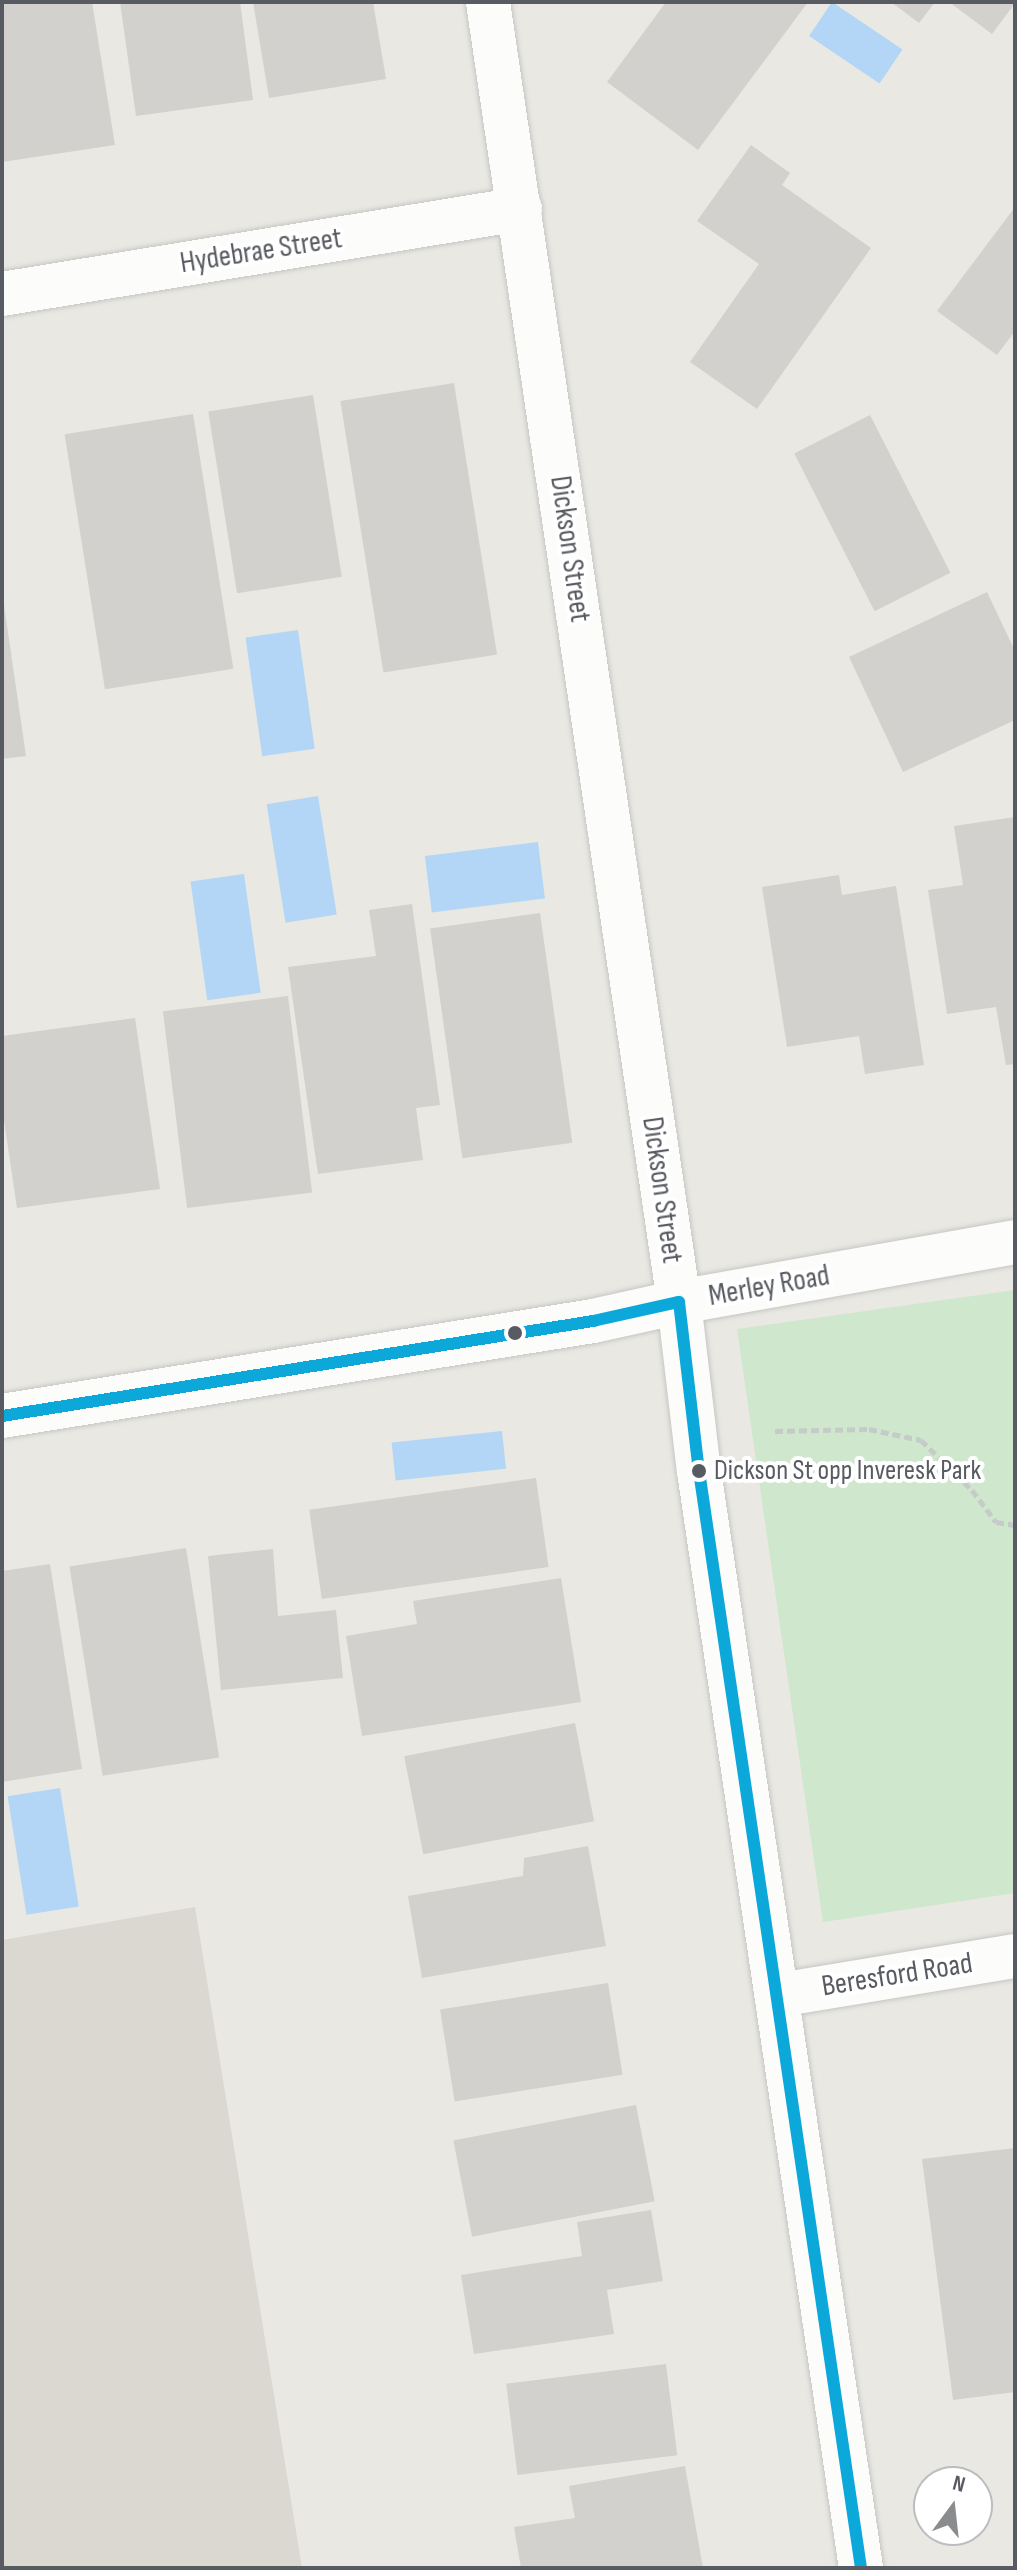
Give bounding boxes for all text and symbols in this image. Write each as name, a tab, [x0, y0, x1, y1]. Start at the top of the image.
street label: Hydebrae Street	[177, 220, 345, 282]
street label: Dickson Street	[542, 473, 598, 625]
street label: Dickson Street	[634, 1114, 690, 1266]
street label: Merley Road	[706, 1258, 832, 1314]
unlabelled marker	[507, 1325, 523, 1341]
place label: Dickson St opp Inveresk Park	[714, 1454, 981, 1488]
marker: Dickson St opp Inveresk Park	[691, 1463, 707, 1479]
street label: Beresford Road	[819, 1945, 975, 2005]
north arrow	[913, 2466, 993, 2546]
text: N	[950, 2470, 968, 2499]

